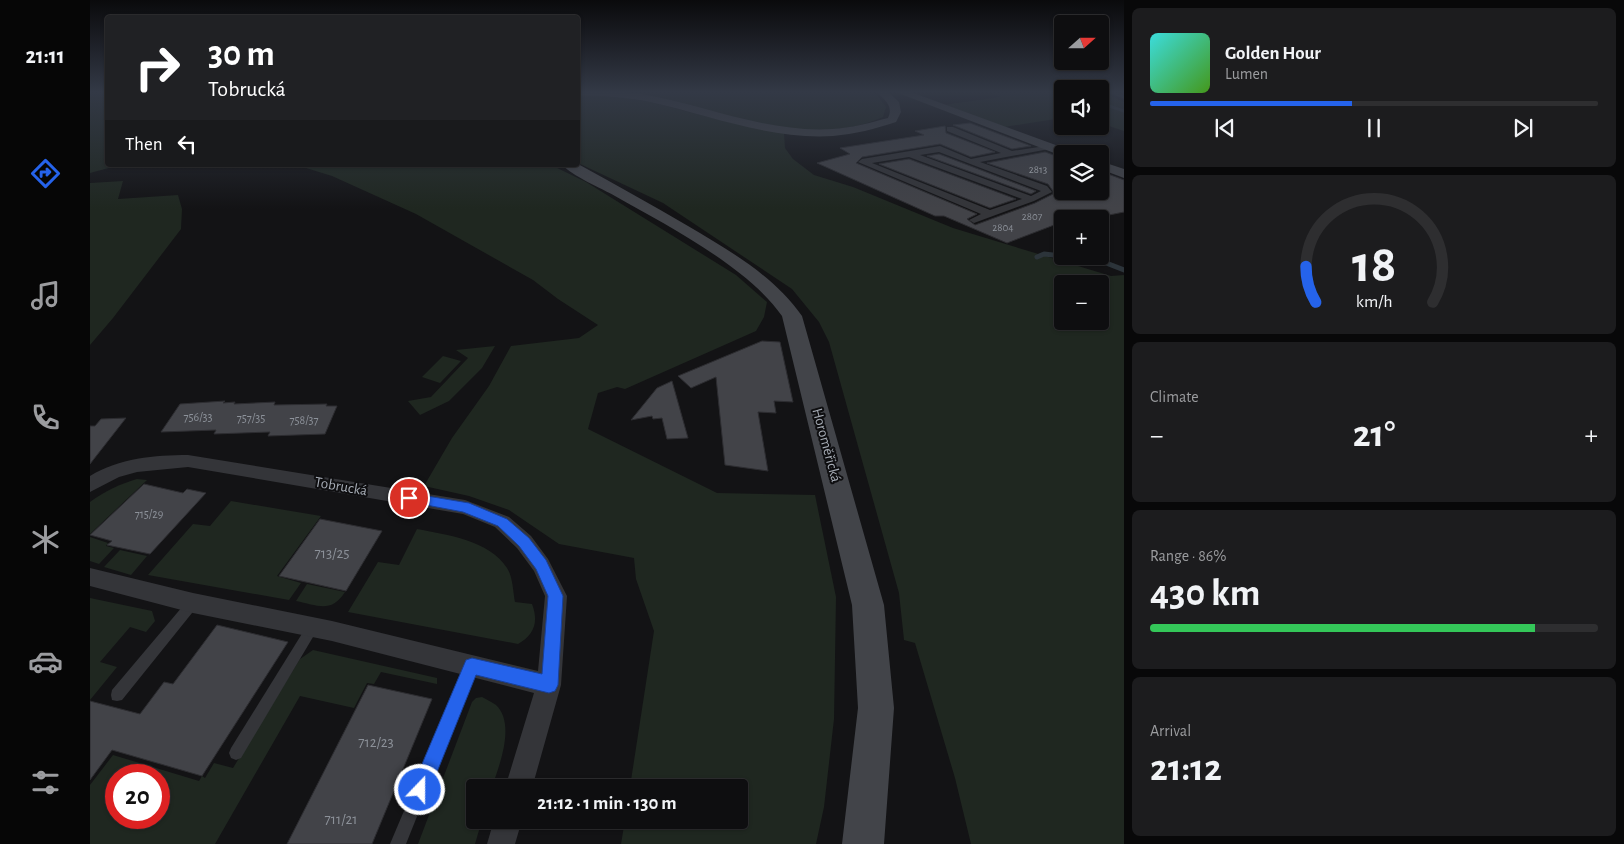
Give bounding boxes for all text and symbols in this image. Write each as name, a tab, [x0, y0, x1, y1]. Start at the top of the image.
north arrow	[1054, 15, 1109, 70]
map controls	[1054, 15, 1109, 330]
icon: right	[125, 35, 190, 100]
text: 30 m	[208, 37, 275, 72]
text: Golden Hour	[1225, 44, 1321, 63]
text: 21:11	[25, 45, 65, 67]
text: Lumen	[1225, 66, 1268, 82]
text: Tobrucká	[208, 78, 286, 100]
button: sound	[1054, 80, 1109, 135]
icon: previous	[1211, 114, 1239, 142]
icon: pause	[1360, 114, 1388, 142]
icon: next	[1509, 114, 1537, 142]
icon: left	[173, 130, 201, 158]
text: Then	[125, 135, 163, 154]
button: layers	[1054, 145, 1109, 200]
icon: directions	[28, 156, 63, 191]
house number: 2813	[1029, 164, 1048, 175]
button: +	[1054, 210, 1109, 265]
house number: 2807	[1022, 211, 1043, 222]
house number: 2804	[992, 222, 1014, 233]
text: 18	[1352, 239, 1396, 291]
button: −	[1054, 275, 1109, 330]
icon: music	[28, 278, 63, 313]
text: km/h	[1356, 293, 1392, 311]
text: Climate	[1150, 389, 1199, 405]
icon: phone	[28, 400, 63, 435]
street label: Horoměřická	[809, 407, 844, 484]
house number: 756/33	[184, 411, 213, 423]
house number: 757/35	[237, 412, 265, 424]
house number: 758/37	[289, 414, 319, 426]
text: 21°	[1353, 416, 1395, 454]
text: −	[1150, 422, 1163, 450]
text: +	[1585, 422, 1598, 450]
street label: Tobrucká	[314, 475, 368, 498]
pin	[388, 477, 430, 519]
icon: arrive	[395, 484, 423, 512]
house number: 715/29	[135, 508, 164, 520]
icon: climate	[28, 522, 63, 557]
house number: 713/25	[315, 546, 350, 561]
text: Range · 86%	[1150, 548, 1226, 564]
text: 430 km	[1150, 575, 1261, 613]
icon: car	[28, 644, 63, 679]
text: Arrival	[1150, 723, 1191, 739]
house number: 712/23	[358, 735, 394, 750]
text: 21:12	[1150, 750, 1222, 788]
position arrow	[393, 763, 445, 815]
speed limit sign: 20	[105, 764, 170, 829]
icon: filters	[28, 765, 63, 800]
text: 21:12 · 1 min · 130 m	[537, 794, 677, 813]
house number: 711/21	[325, 812, 357, 827]

